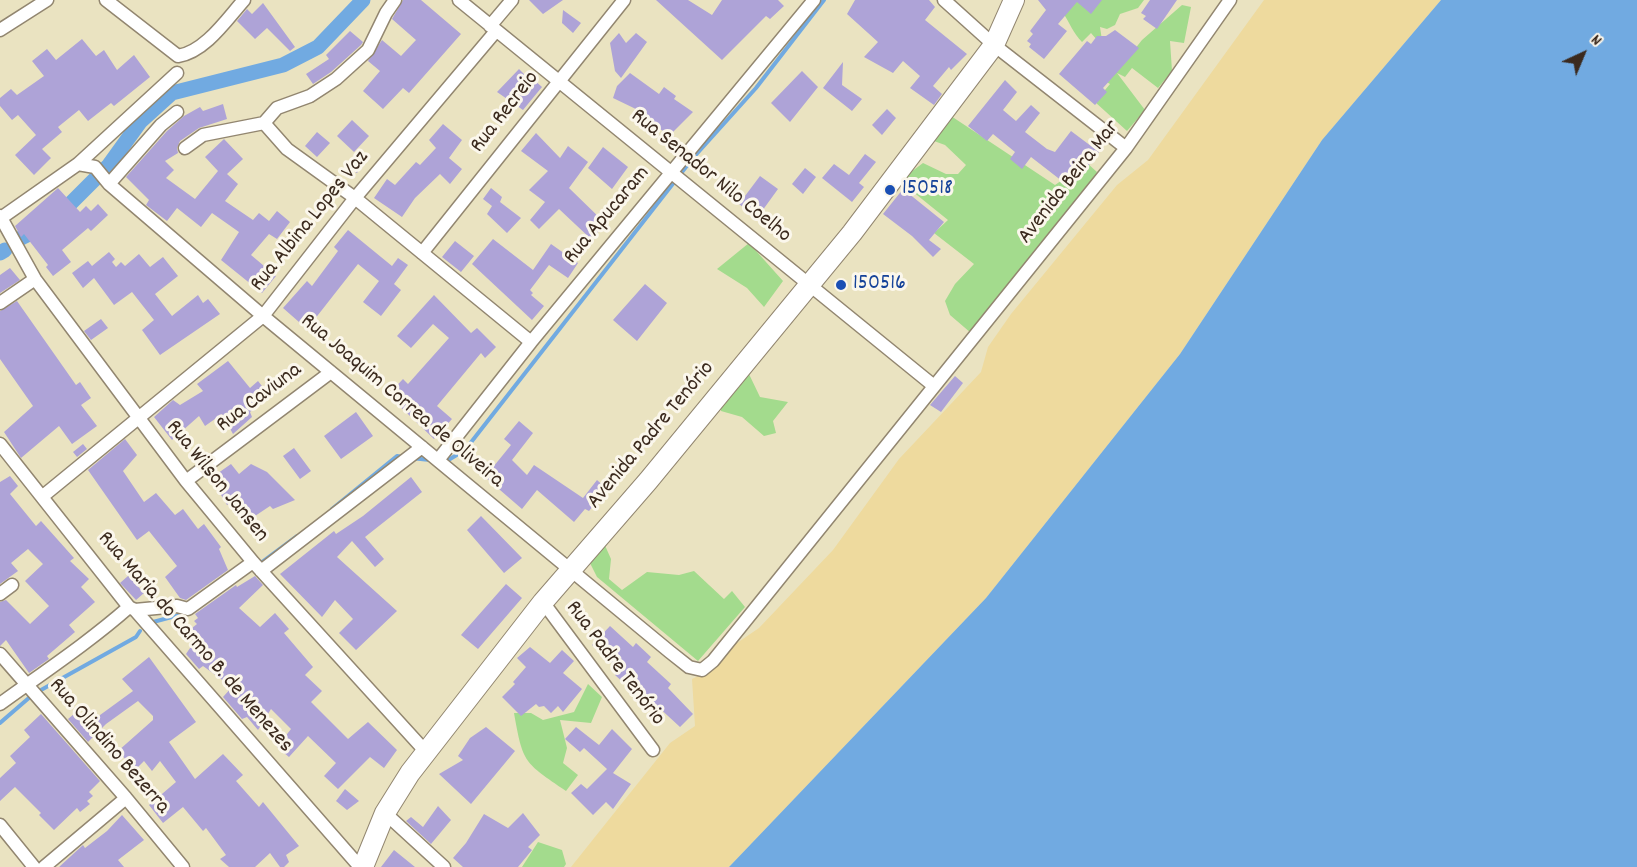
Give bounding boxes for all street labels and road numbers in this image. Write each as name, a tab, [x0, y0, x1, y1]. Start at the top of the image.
street label: Rua Recreio	[466, 67, 546, 159]
street label: Rua Senador Nilo Coelho	[624, 104, 796, 250]
street label: Avenida Beira Mar	[1013, 116, 1127, 250]
street label: Rua Albina Lopes Vaz	[246, 146, 376, 298]
street label: Rua Apucaram	[559, 162, 657, 270]
street label: Rua Joaquim Correa de Oliveira	[294, 309, 508, 495]
street label: Avenida Padre Tenório	[583, 357, 721, 515]
street label: Rua Caviuna	[212, 358, 308, 440]
street label: Rua Wilson Jansen	[159, 416, 273, 548]
street label: Rua Maria do Carmo B. de Menezes	[91, 527, 297, 759]
street label: Rua Padre Tenório	[558, 596, 670, 732]
street label: Rua Olindino Bezerra	[42, 674, 174, 820]

